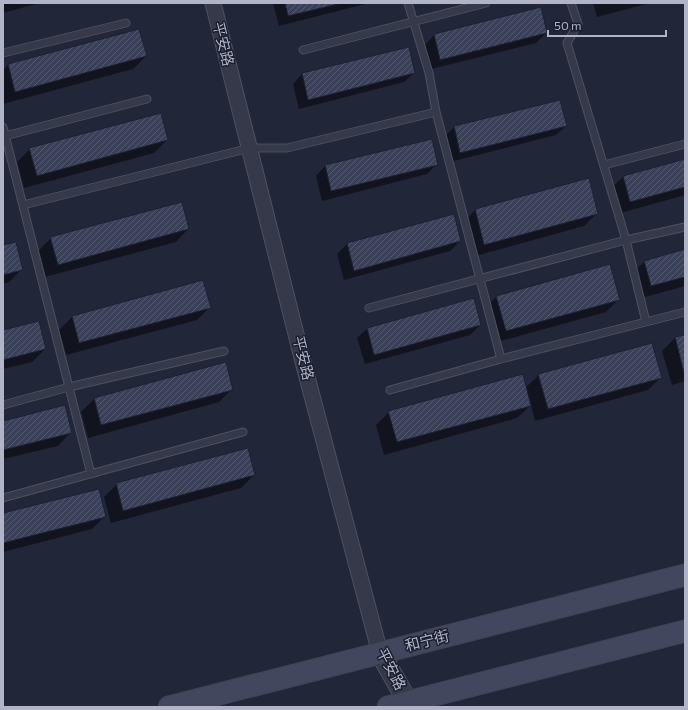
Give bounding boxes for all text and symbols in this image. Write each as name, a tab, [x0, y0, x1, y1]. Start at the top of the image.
scale bar	[548, 12, 666, 38]
text: 50 m	[554, 18, 582, 32]
street label: 平安路	[210, 20, 238, 68]
street label: 平安路	[290, 334, 318, 382]
street label: 和宁街	[403, 626, 451, 654]
street label: 平安路	[374, 644, 410, 693]

